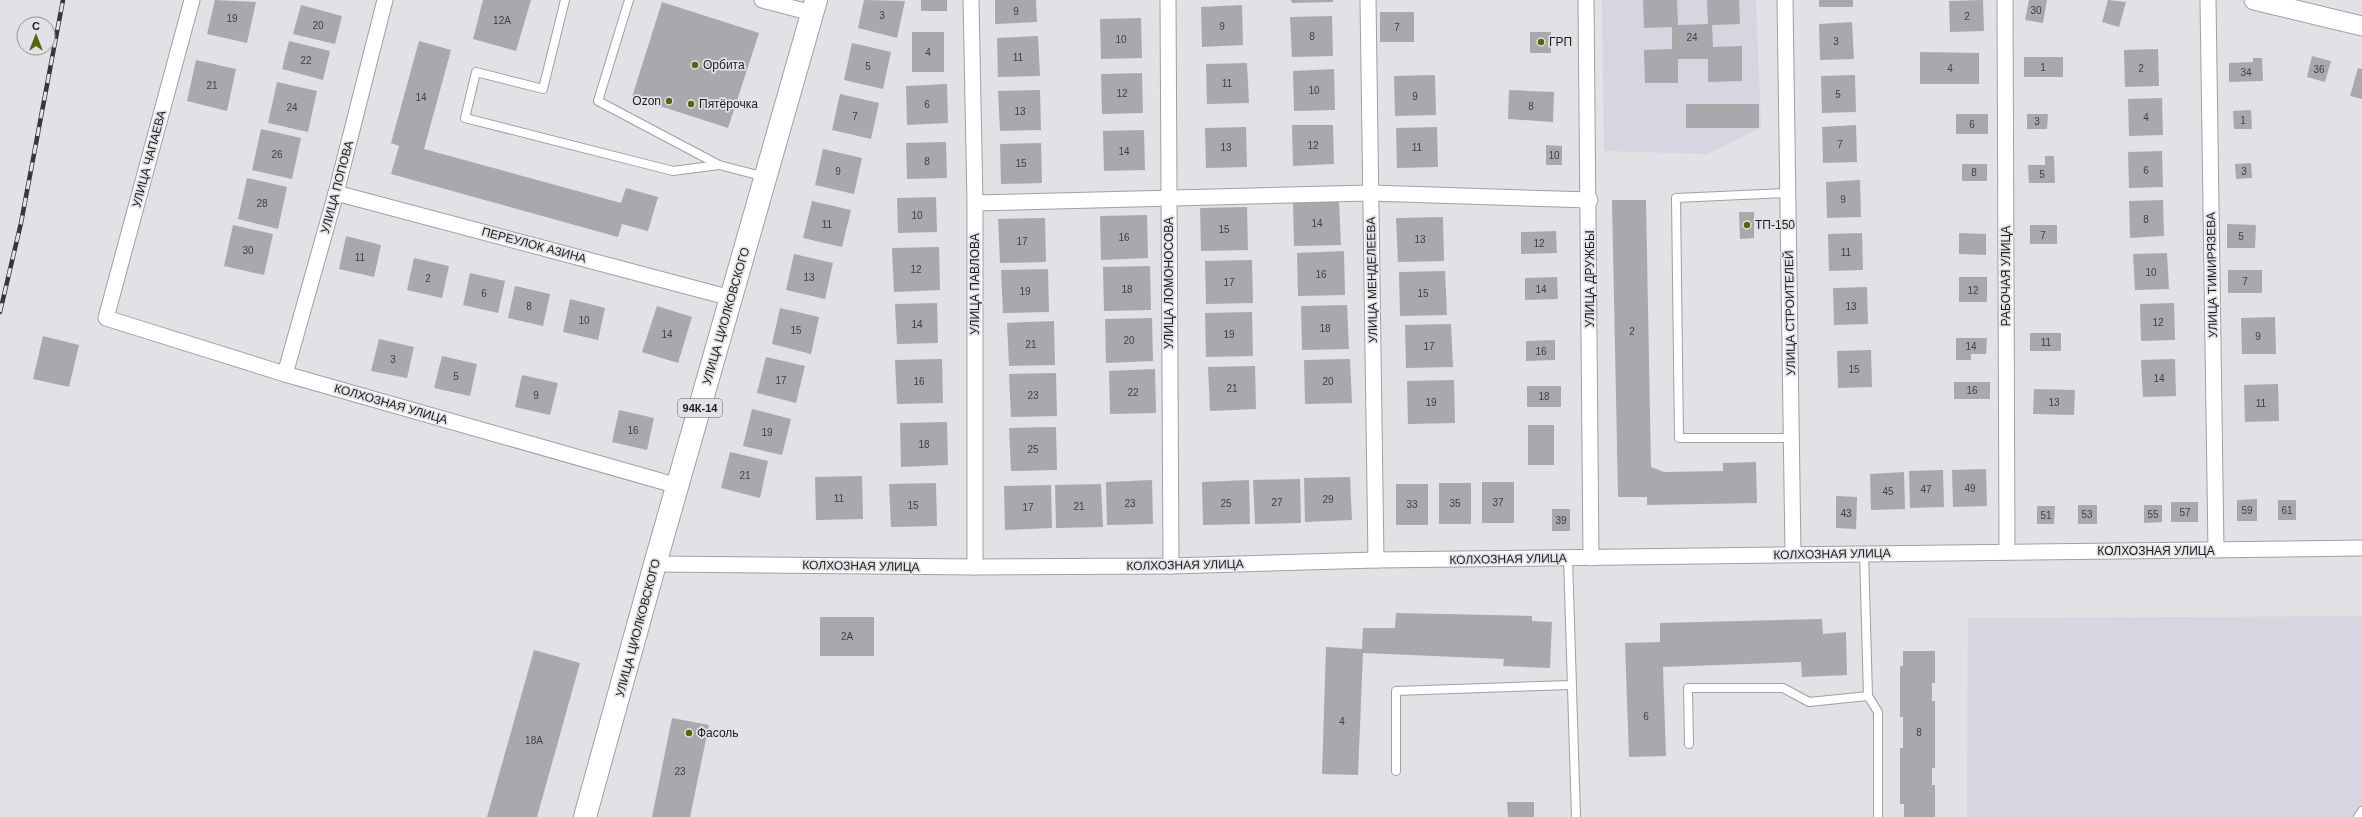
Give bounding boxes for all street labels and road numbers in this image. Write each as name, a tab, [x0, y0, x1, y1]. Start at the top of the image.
street label: УЛИЦА ЧАПАЕВА	[129, 109, 169, 209]
street label: УЛИЦА ПОПОВА	[318, 139, 356, 235]
street label: УЛИЦА ТИМИРЯЗЕВА	[2204, 212, 2220, 338]
street label: УЛИЦА ЛОМОНОСОВА	[1162, 217, 1176, 349]
street label: УЛИЦА МЕНДЕЛЕЕВА	[1364, 217, 1380, 343]
street label: ПЕРЕУЛОК АЗИНА	[480, 224, 588, 266]
street label: РАБОЧАЯ УЛИЦА	[1999, 226, 2013, 326]
street label: УЛИЦА ДРУЖБЫ	[1583, 230, 1597, 328]
street label: УЛИЦА ПАВЛОВА	[968, 233, 982, 335]
street label: УЛИЦА ЦИОЛКОВСКОГО	[700, 246, 752, 386]
street label: УЛИЦА СТРОИТЕЛЕЙ	[1781, 250, 1798, 376]
street label: КОЛХОЗНАЯ УЛИЦА	[333, 381, 449, 427]
road number: 94К-14	[678, 399, 722, 417]
street label: КОЛХОЗНАЯ УЛИЦА	[2097, 544, 2215, 558]
street label: КОЛХОЗНАЯ УЛИЦА	[1773, 546, 1891, 562]
street label: КОЛХОЗНАЯ УЛИЦА	[1449, 551, 1567, 567]
street label: УЛИЦА ЦИОЛКОВСКОГО	[613, 557, 663, 699]
street label: КОЛХОЗНАЯ УЛИЦА	[1126, 557, 1244, 573]
street label: КОЛХОЗНАЯ УЛИЦА	[802, 558, 920, 574]

